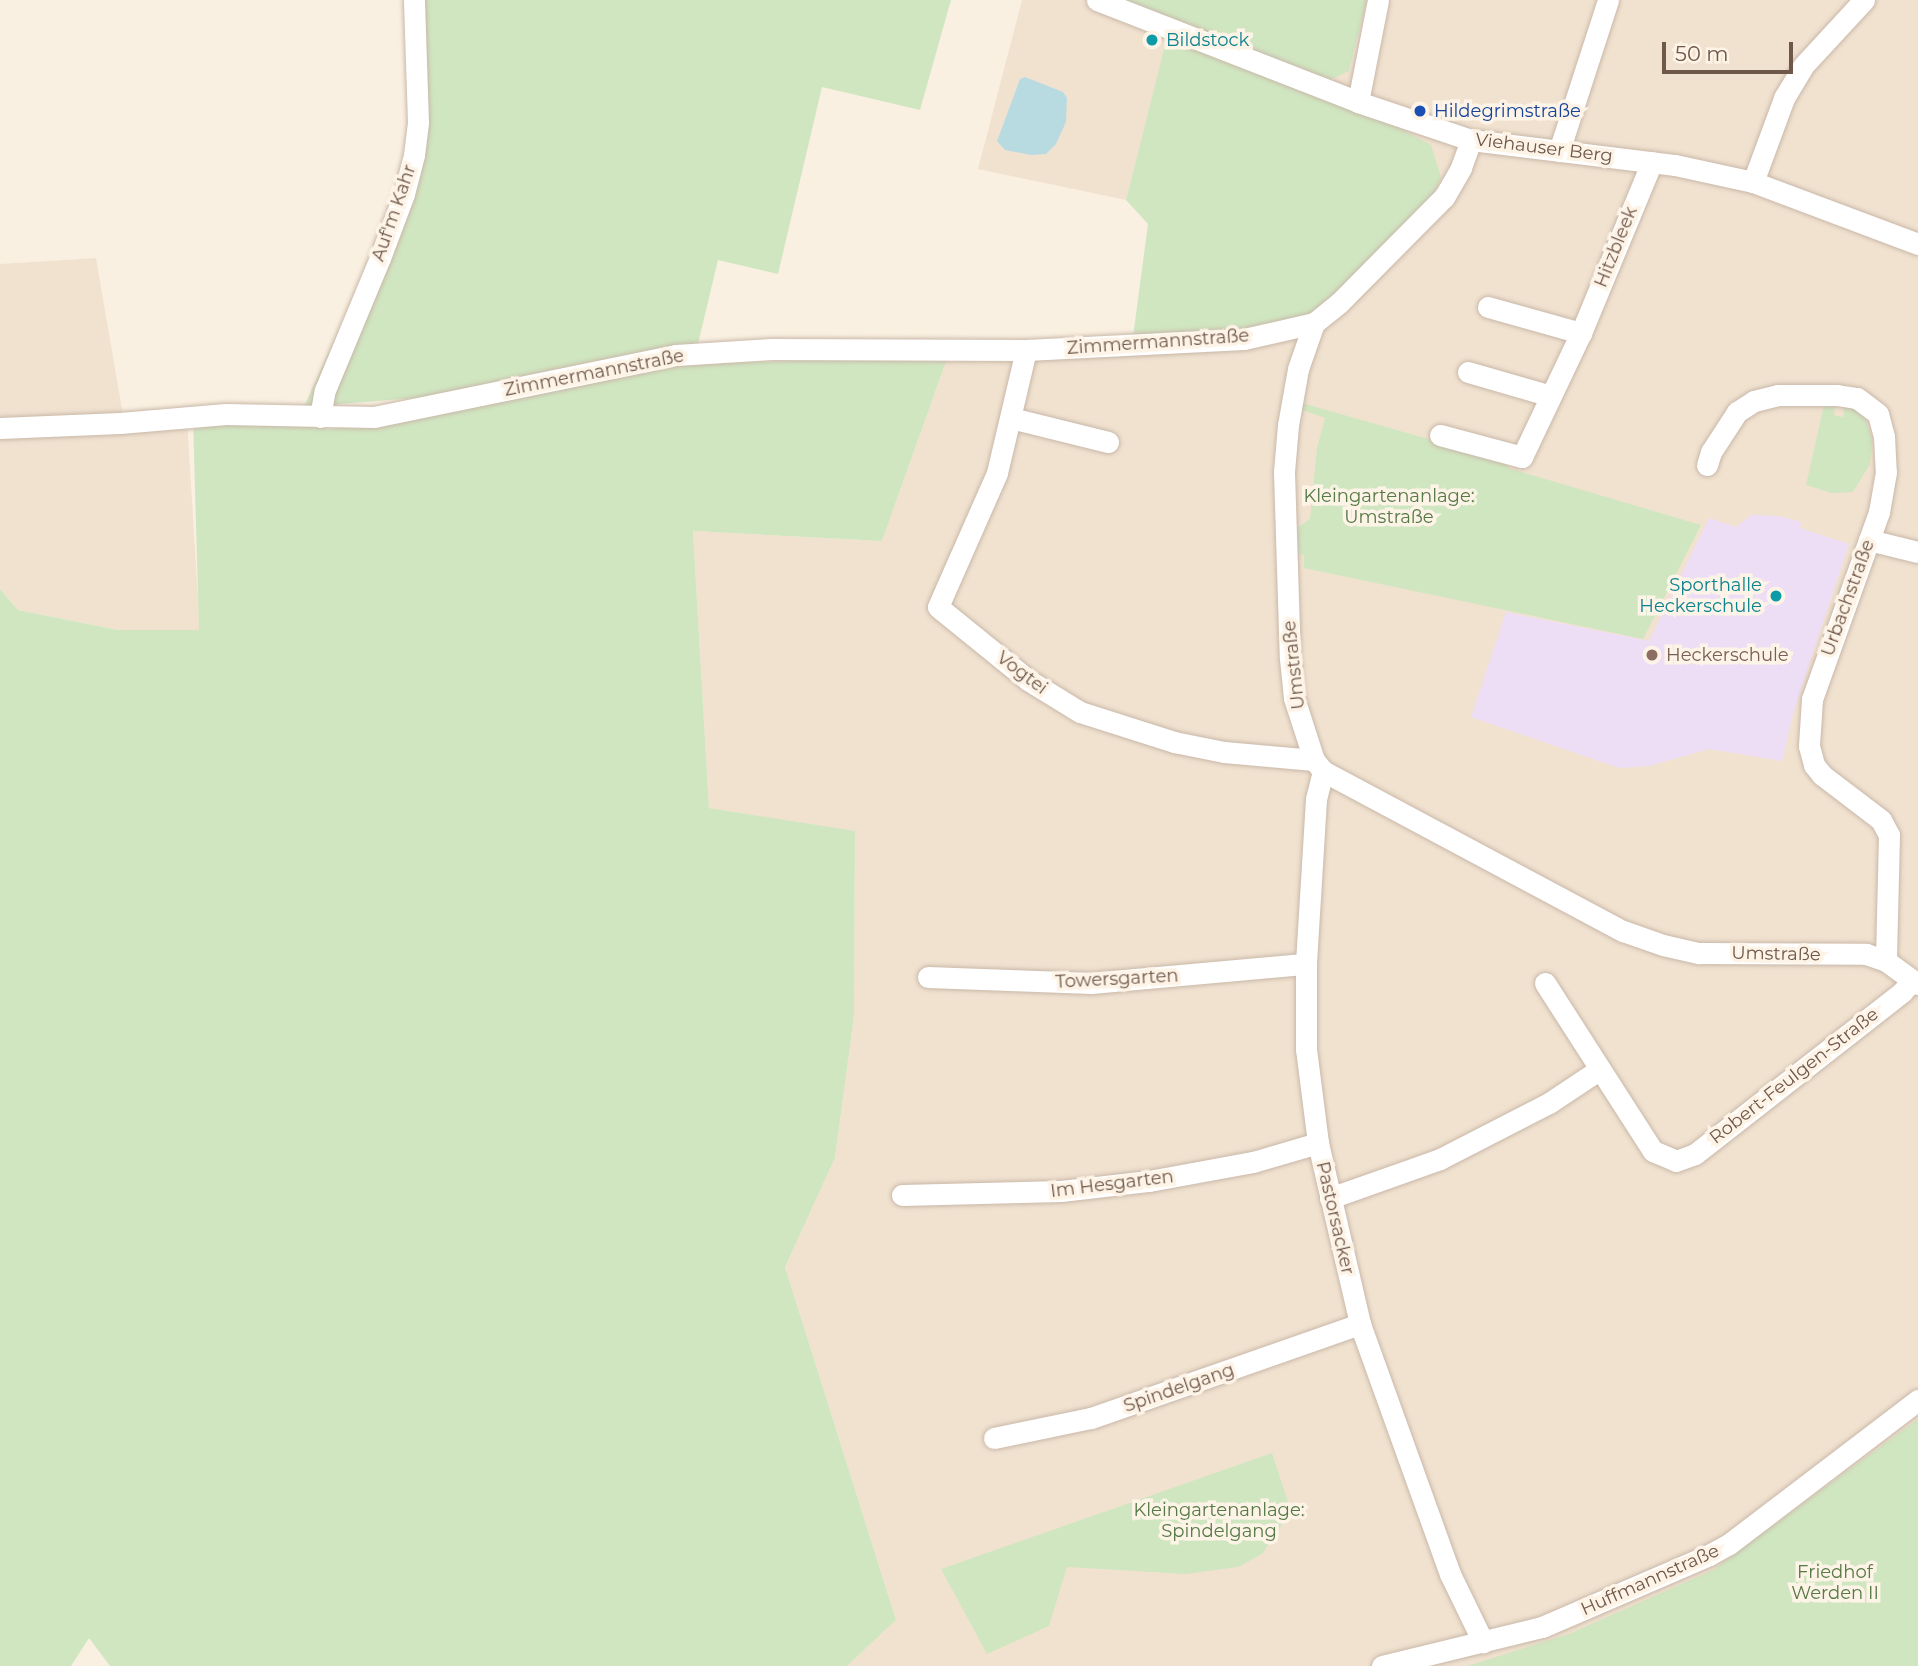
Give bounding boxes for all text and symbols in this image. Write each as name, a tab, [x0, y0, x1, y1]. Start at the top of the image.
scale bar	[1666, 28, 1797, 72]
place label: Bildstock	[1166, 29, 1249, 51]
marker: Bildstock	[1144, 32, 1160, 48]
text: 50 m	[1675, 41, 1729, 66]
place label: Hildegrimstraße	[1434, 100, 1581, 122]
marker: Hildegrimstraße	[1412, 103, 1428, 119]
street label: Viehauser Berg	[1474, 129, 1614, 167]
street label: Auf'm Kahr	[367, 162, 421, 264]
street label: Hitzbleek	[1590, 203, 1642, 291]
street label: Zimmermannstraße	[1066, 325, 1250, 359]
street label: Zimmermannstraße	[502, 345, 686, 401]
park label: Kleingartenanlage: Umstraße	[1303, 486, 1475, 528]
street label: Urbachstraße	[1817, 537, 1879, 659]
place label: Sporthalle Heckerschule	[1639, 575, 1762, 618]
marker: Sporthalle Heckerschule	[1768, 588, 1784, 604]
street label: Umstraße	[1279, 619, 1309, 711]
place label: Heckerschule	[1666, 644, 1789, 666]
street label: Vogtei	[992, 647, 1052, 699]
marker: Heckerschule	[1644, 647, 1660, 663]
street label: Umstraße	[1731, 942, 1821, 966]
street label: Towersgarten	[1055, 965, 1179, 993]
street label: Robert-Feulgen-Straße	[1705, 1003, 1883, 1149]
street label: Pastorsacker	[1312, 1159, 1358, 1277]
street label: Im Hesgarten	[1049, 1166, 1175, 1202]
street label: Spindelgang	[1121, 1359, 1237, 1417]
park label: Kleingartenanlage: Spindelgang	[1133, 1500, 1305, 1542]
street label: Huffmannstraße	[1577, 1540, 1723, 1620]
park label: Friedhof Werden II	[1791, 1562, 1879, 1604]

